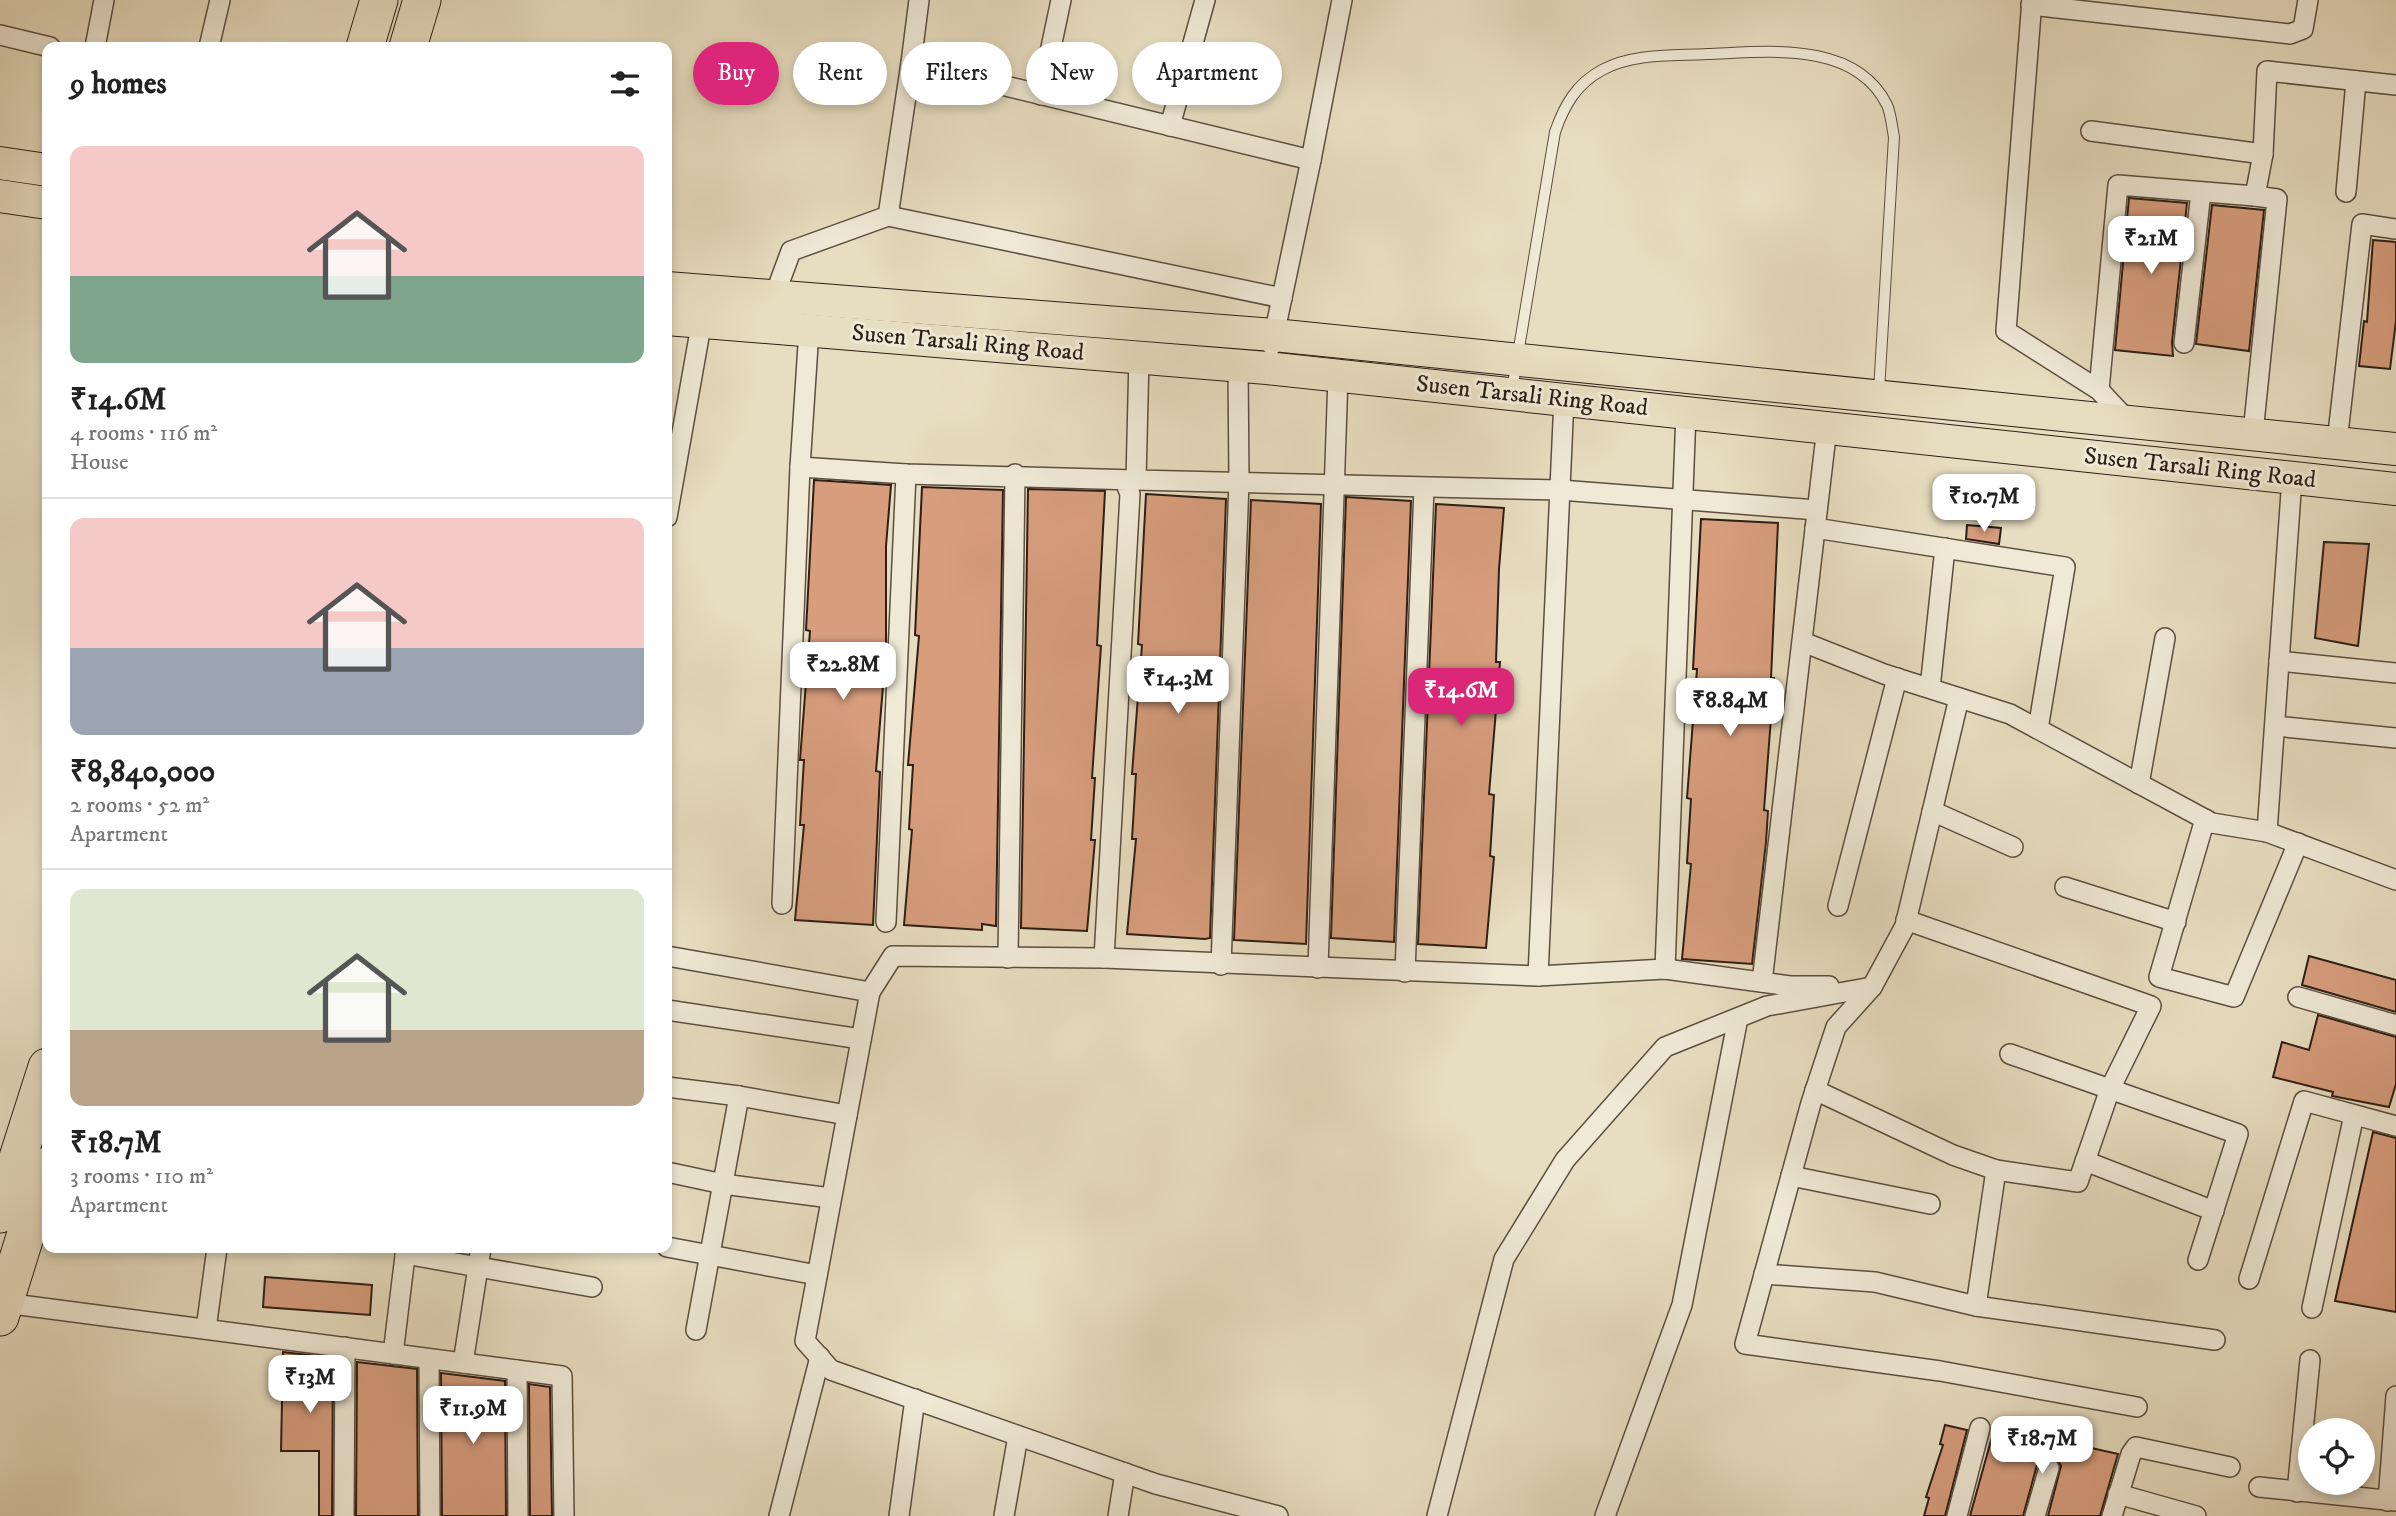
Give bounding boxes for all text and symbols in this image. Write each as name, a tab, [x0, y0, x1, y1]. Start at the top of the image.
chip: Buy	[693, 42, 779, 105]
chip: Rent	[793, 42, 887, 105]
chip: Filters	[901, 42, 1012, 105]
chip: New	[1026, 42, 1118, 105]
chip: Apartment	[1132, 42, 1282, 105]
icon: filters	[606, 65, 644, 103]
text: 9 homes	[70, 66, 167, 103]
icon: home	[294, 192, 420, 318]
pin: ₹21M	[2110, 216, 2192, 276]
text: ₹21M	[2124, 224, 2178, 253]
street label: Susen Tarsali Ring Road	[851, 318, 1085, 368]
street label: Susen Tarsali Ring Road	[1415, 369, 1649, 423]
text: ₹14.6M	[70, 382, 166, 419]
text: 4 rooms · 116 m²	[70, 419, 217, 448]
street label: Susen Tarsali Ring Road	[2083, 441, 2317, 495]
text: House	[70, 448, 128, 477]
pin: ₹10.7M	[1927, 475, 2041, 534]
text: ₹10.7M	[1948, 482, 2020, 511]
icon: home	[294, 564, 420, 690]
pin: ₹22.8M	[786, 642, 900, 702]
text: ₹22.8M	[806, 650, 880, 679]
pin: ₹14.3M	[1121, 656, 1235, 716]
text: ₹14.3M	[1143, 664, 1213, 693]
pin: ₹14.6M	[1404, 668, 1518, 728]
text: ₹14.6M	[1424, 676, 1498, 705]
pin: ₹8.84M	[1673, 678, 1787, 738]
text: ₹8.84M	[1692, 686, 1768, 715]
text: ₹8,840,000	[70, 754, 215, 791]
text: 2 rooms · 52 m²	[70, 791, 209, 820]
text: Apartment	[70, 820, 168, 849]
icon: home	[294, 935, 420, 1061]
text: ₹18.7M	[70, 1125, 162, 1162]
text: 3 rooms · 110 m²	[70, 1162, 213, 1191]
text: Apartment	[70, 1191, 168, 1220]
pin: ₹13M	[269, 1356, 351, 1415]
text: ₹13M	[284, 1363, 336, 1392]
pin: ₹11.9M	[416, 1386, 530, 1446]
text: ₹11.9M	[439, 1394, 507, 1423]
pin: ₹18.7M	[1985, 1416, 2099, 1476]
map controls	[2298, 1418, 2375, 1495]
button: locate	[2298, 1418, 2375, 1495]
text: ₹18.7M	[2007, 1424, 2077, 1453]

